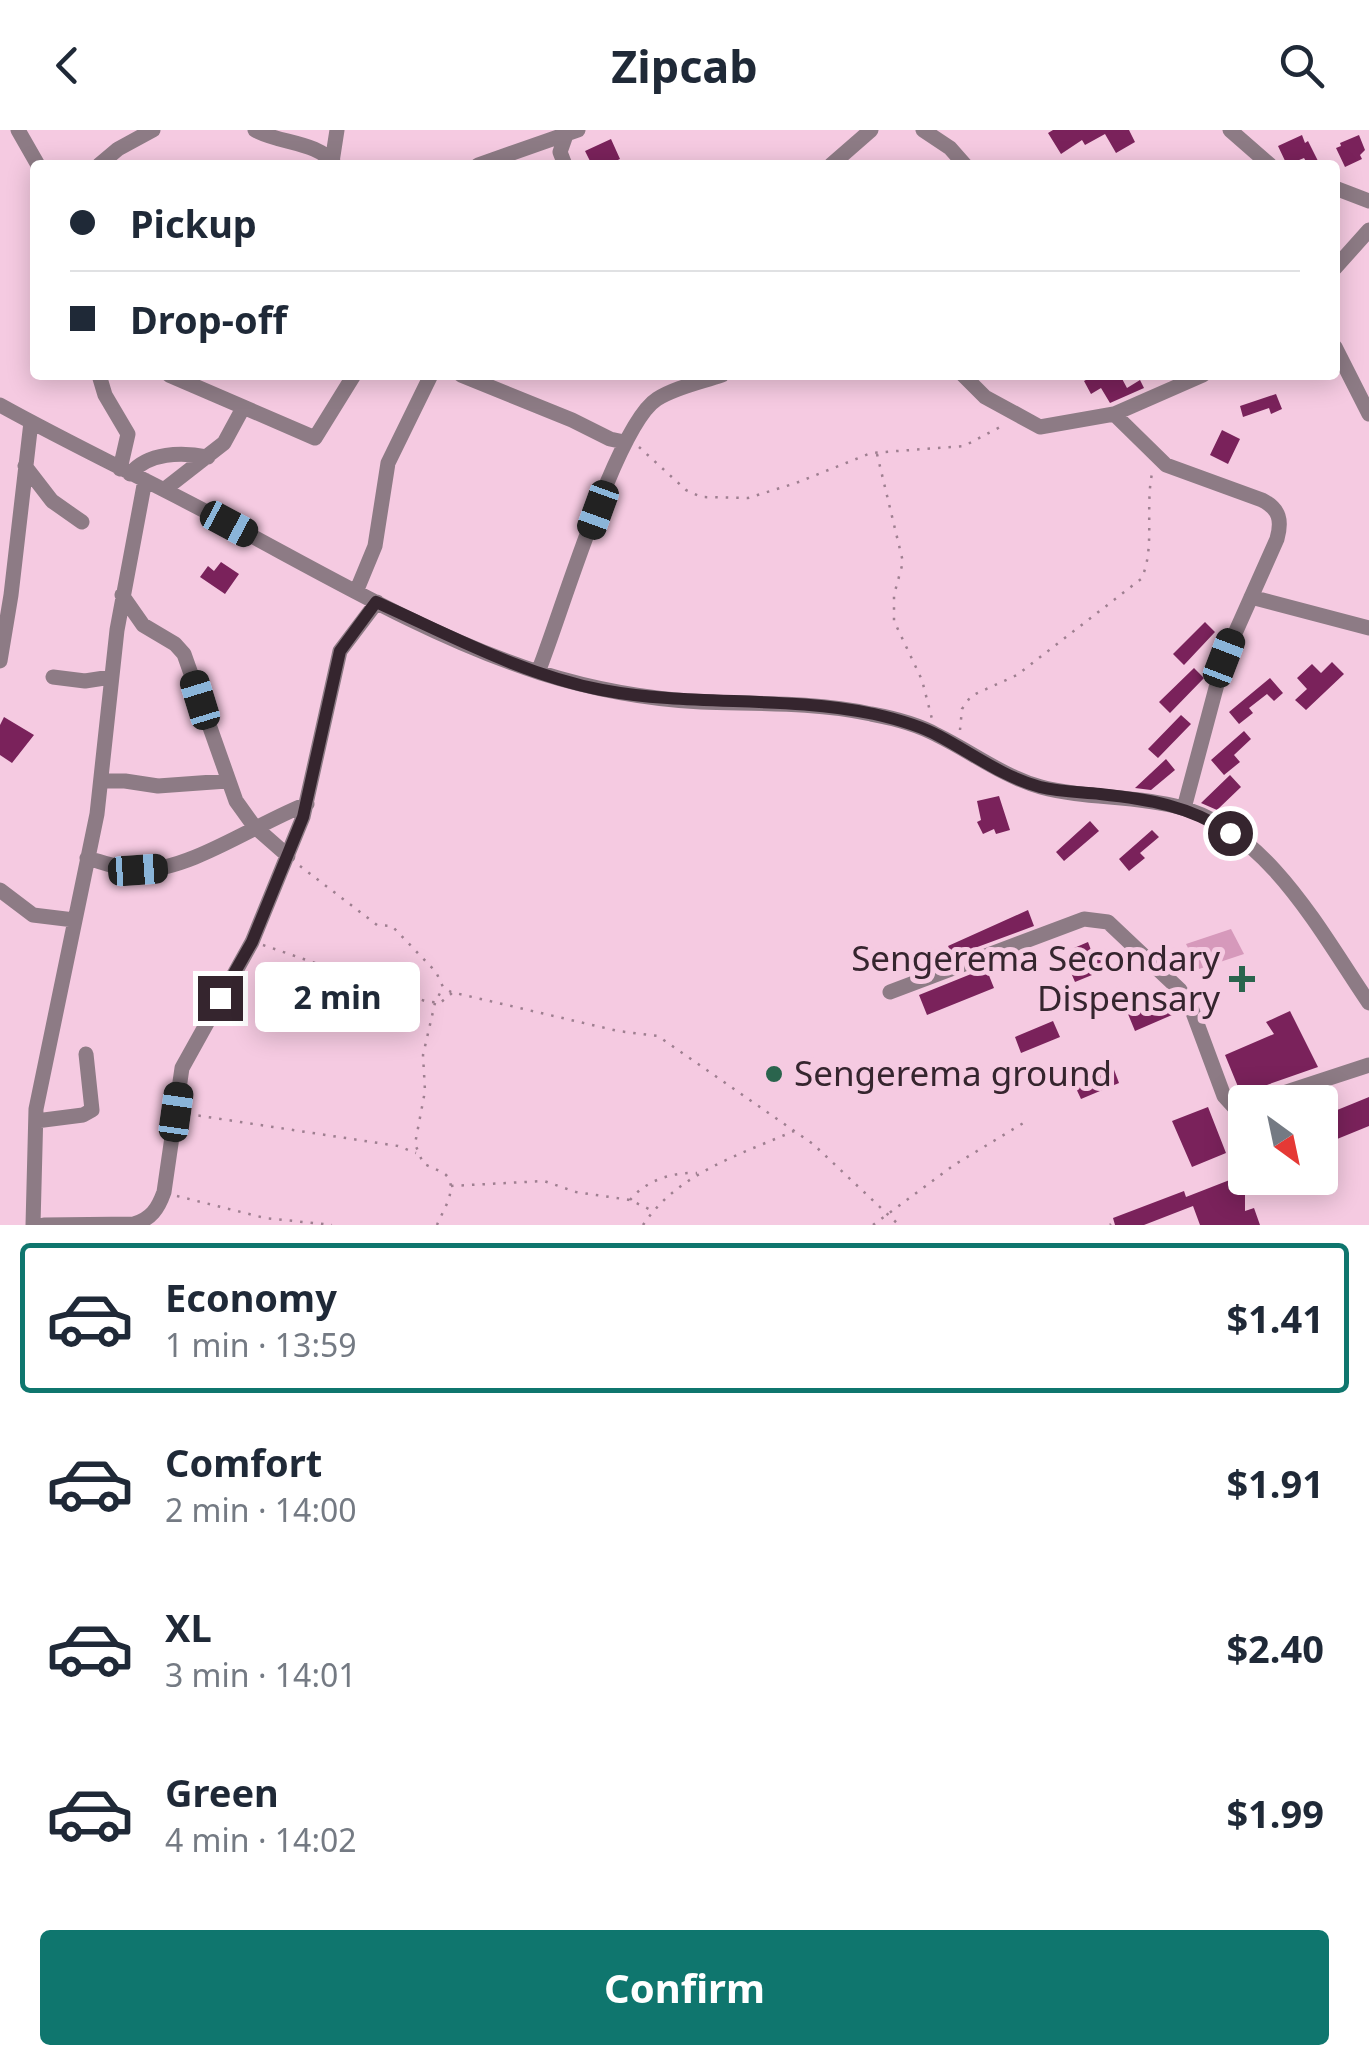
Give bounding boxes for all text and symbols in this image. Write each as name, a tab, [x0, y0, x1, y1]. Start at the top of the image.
text: Zipcab	[611, 35, 758, 96]
icon: back	[40, 38, 95, 93]
icon: search	[1274, 38, 1329, 93]
text: Pickup	[130, 197, 257, 249]
text: Drop-off	[130, 293, 287, 345]
car	[574, 477, 622, 543]
car	[195, 497, 263, 551]
car	[1199, 625, 1249, 691]
car	[177, 667, 223, 733]
route start	[1208, 811, 1253, 856]
car	[107, 853, 169, 887]
place label: Sengerema Secondary Dispensary	[851, 934, 1220, 1021]
callout: 2 min	[255, 963, 420, 1033]
marker: Sengerema Secondary Dispensary	[1229, 966, 1255, 992]
text: 2 min	[293, 975, 382, 1018]
route end	[198, 976, 243, 1021]
place label: Sengerema ground	[794, 1049, 1112, 1096]
marker: Sengerema ground	[763, 1063, 785, 1085]
car	[157, 1080, 195, 1144]
north arrow	[1228, 1085, 1338, 1195]
map controls	[1228, 1085, 1338, 1195]
text: Economy	[165, 1271, 337, 1323]
icon: car	[45, 1273, 135, 1363]
text: $1.41	[1226, 1292, 1324, 1344]
text: 1 min · 13:59	[165, 1323, 357, 1366]
text: Comfort	[165, 1436, 322, 1488]
icon: car	[45, 1438, 135, 1528]
text: $1.91	[1226, 1457, 1324, 1509]
text: 2 min · 14:00	[165, 1488, 357, 1531]
text: XL	[165, 1601, 212, 1653]
icon: car	[45, 1603, 135, 1693]
text: $2.40	[1226, 1622, 1324, 1674]
text: 3 min · 14:01	[165, 1653, 357, 1696]
text: Green	[165, 1766, 279, 1818]
icon: car	[45, 1768, 135, 1858]
text: $1.99	[1226, 1787, 1324, 1839]
text: 4 min · 14:02	[165, 1818, 357, 1861]
button: Confirm	[40, 1930, 1329, 2045]

